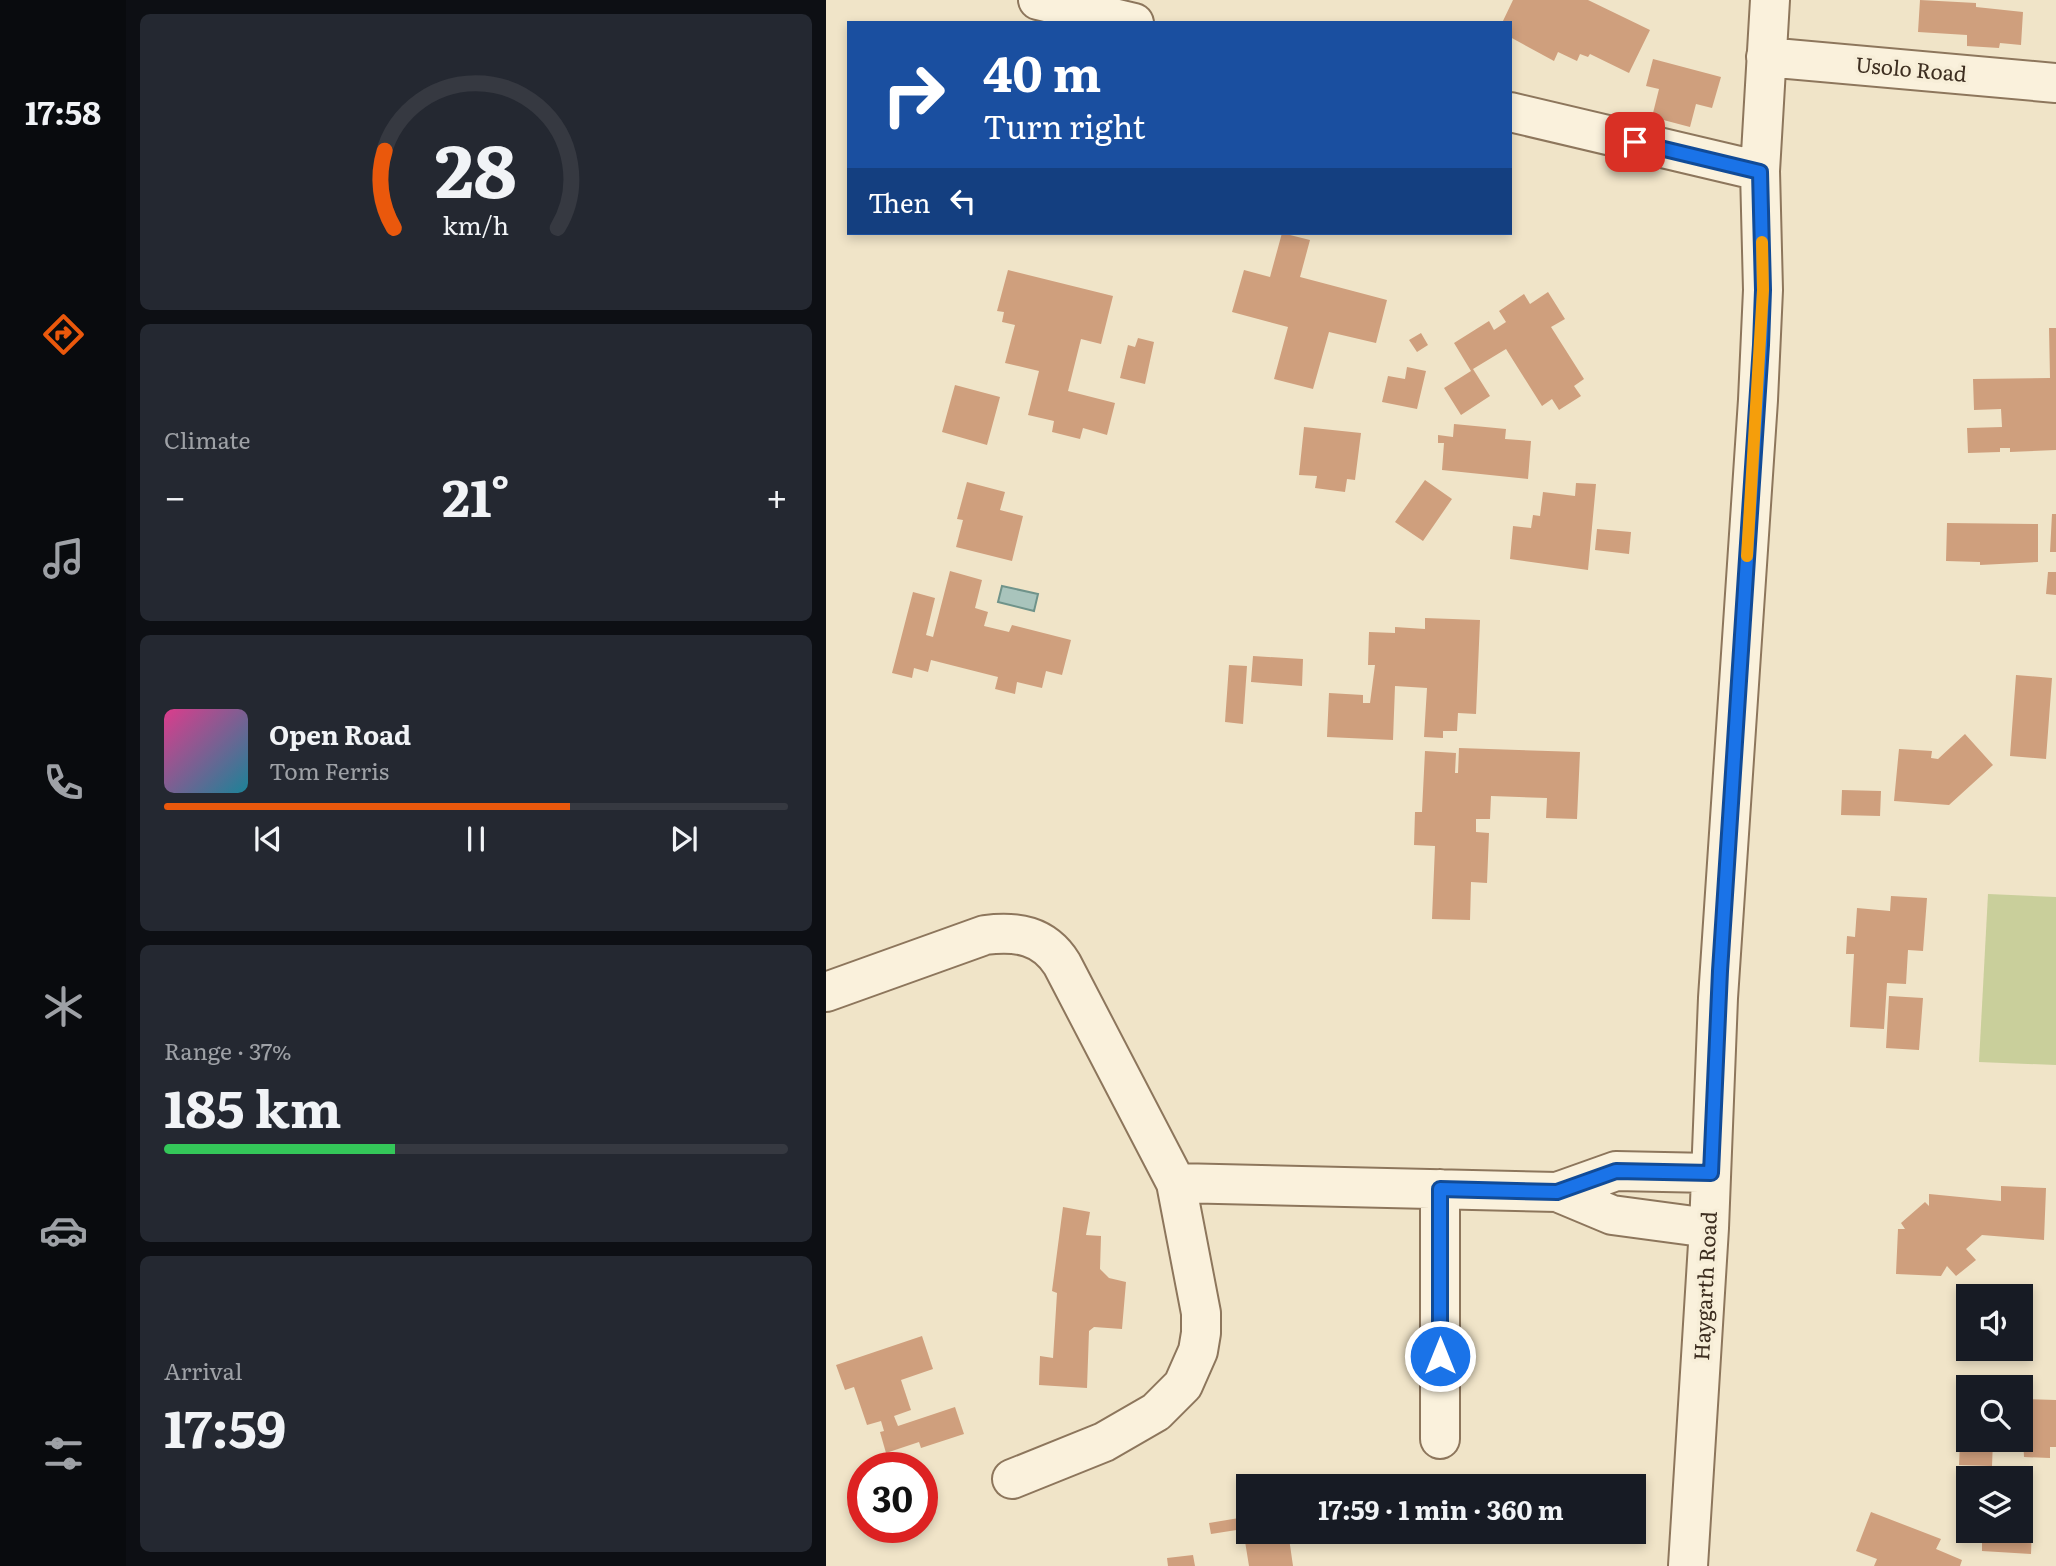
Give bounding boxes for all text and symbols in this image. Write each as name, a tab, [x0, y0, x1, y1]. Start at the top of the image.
text: 40 m	[983, 34, 1101, 107]
street label: Usolo Road	[1854, 47, 1968, 88]
icon: right	[868, 49, 959, 140]
text: 17:58	[25, 87, 101, 135]
text: Turn right	[983, 101, 1145, 149]
pin	[1605, 112, 1665, 172]
text: 28	[435, 113, 517, 221]
icon: arrive	[1616, 123, 1654, 161]
text: Then	[868, 182, 930, 221]
icon: left	[944, 182, 982, 220]
text: km/h	[443, 206, 509, 243]
icon: directions	[39, 310, 88, 359]
text: Climate	[164, 422, 250, 456]
text: 21°	[442, 456, 510, 533]
text: −	[164, 466, 186, 523]
text: +	[766, 466, 788, 523]
icon: music	[39, 534, 88, 583]
text: Open Road	[269, 714, 411, 753]
text: Tom Ferris	[269, 753, 389, 787]
icon: phone	[39, 758, 88, 807]
icon: previous	[249, 820, 287, 858]
icon: pause	[457, 820, 495, 858]
icon: next	[665, 820, 703, 858]
icon: climate	[39, 982, 88, 1031]
text: Range · 37%	[164, 1033, 292, 1067]
text: 185 km	[164, 1067, 342, 1144]
icon: car	[39, 1206, 88, 1255]
street label: Haygarth Road	[1684, 1210, 1723, 1361]
map controls	[1956, 1284, 2033, 1543]
button: sound	[1956, 1284, 2033, 1361]
position arrow	[1403, 1319, 1477, 1393]
text: Arrival	[164, 1353, 243, 1387]
button: search	[1956, 1375, 2033, 1452]
text: 17:59	[164, 1387, 286, 1464]
icon: filters	[39, 1429, 88, 1478]
speed limit sign: 30	[847, 1452, 938, 1543]
button: layers	[1956, 1466, 2033, 1543]
text: 17:59 · 1 min · 360 m	[1318, 1489, 1564, 1528]

